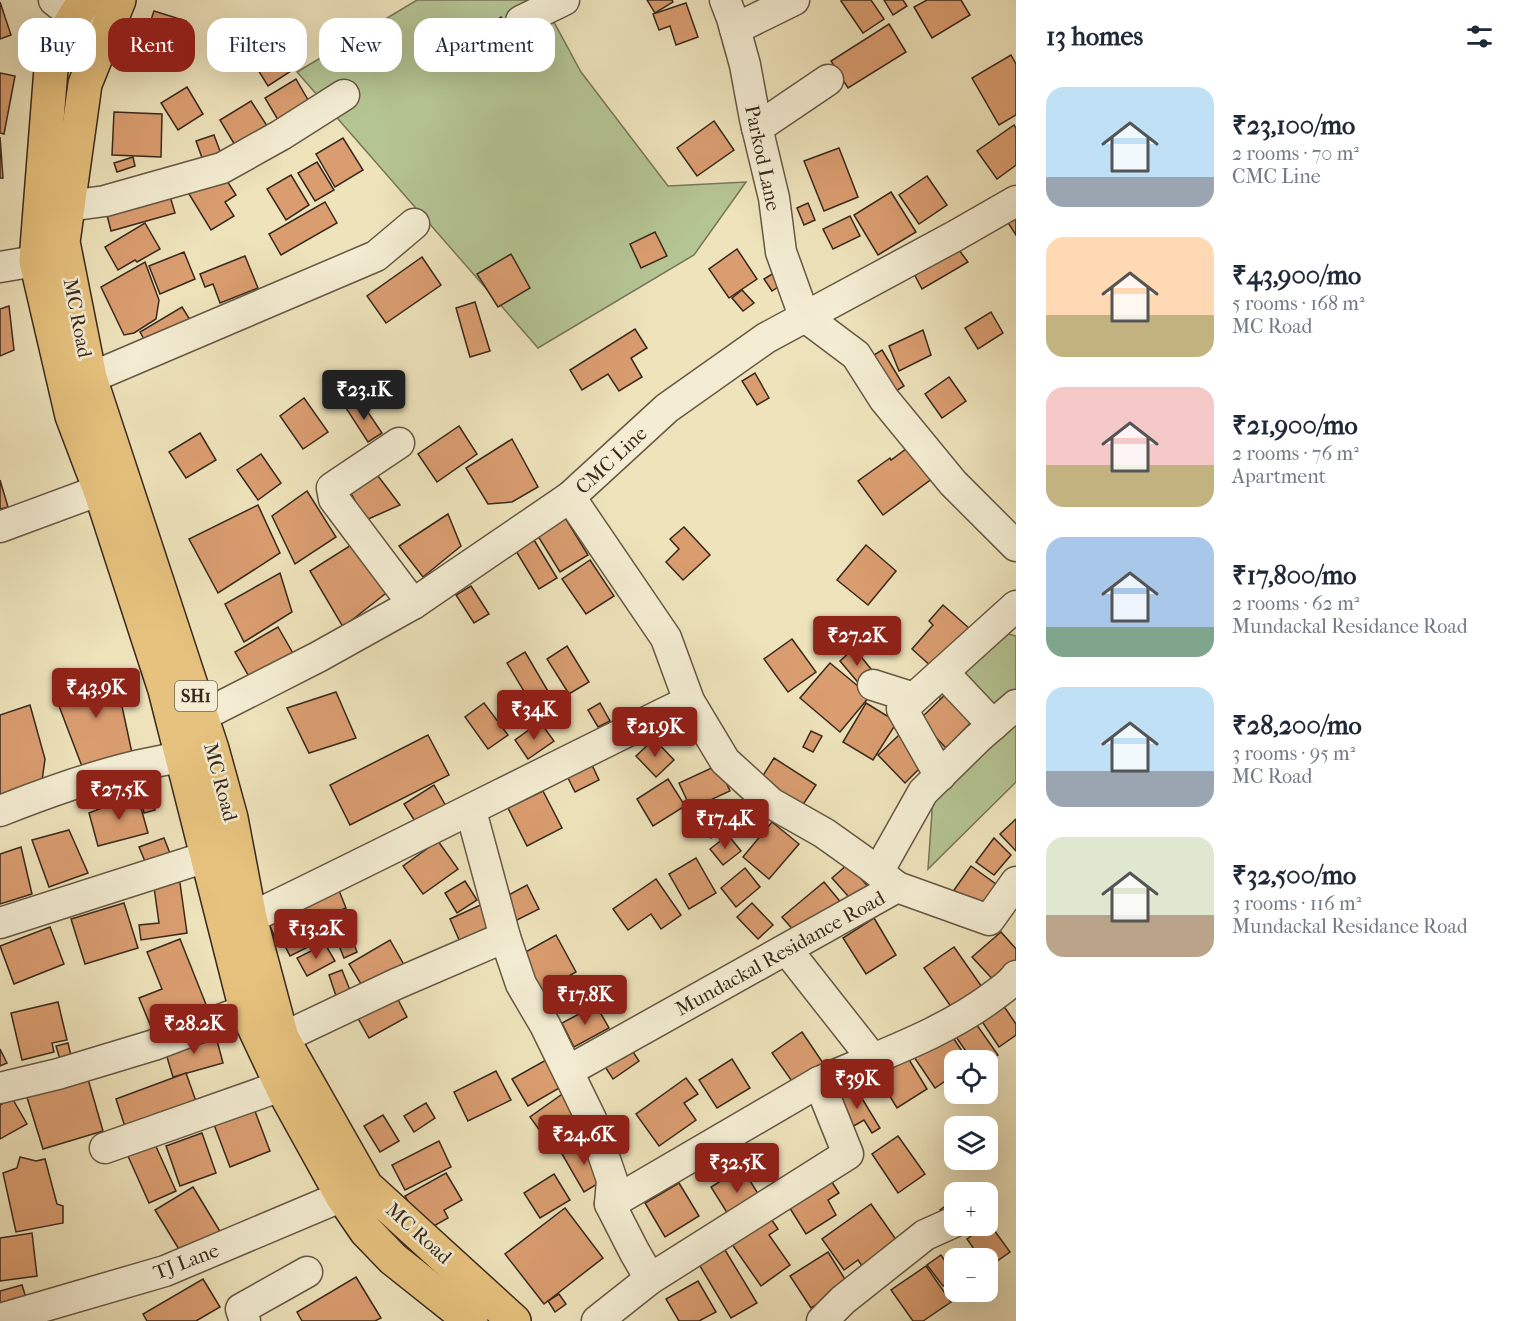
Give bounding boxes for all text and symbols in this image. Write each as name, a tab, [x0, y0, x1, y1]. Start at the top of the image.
chip: Buy	[18, 18, 96, 72]
chip: Rent	[108, 18, 195, 72]
chip: Filters	[207, 18, 307, 72]
chip: New	[319, 18, 402, 72]
chip: Apartment	[414, 18, 555, 72]
icon: filters	[1463, 20, 1496, 53]
text: 13 homes	[1046, 21, 1143, 52]
street label: Parkod Lane	[740, 103, 785, 213]
text: ₹23,100/mo	[1232, 110, 1355, 141]
icon: home	[1094, 111, 1166, 183]
text: 2 rooms · 70 m²	[1232, 142, 1359, 165]
text: CMC Line	[1232, 165, 1321, 188]
text: ₹43,900/mo	[1232, 260, 1361, 291]
icon: home	[1094, 261, 1166, 333]
street label: MC Road	[59, 276, 97, 361]
text: 5 rooms · 168 m²	[1232, 292, 1365, 315]
text: MC Road	[1232, 315, 1312, 338]
pin: ₹23.1K	[315, 370, 413, 421]
text: ₹23.1K	[336, 378, 392, 401]
text: ₹21,900/mo	[1232, 410, 1358, 441]
icon: home	[1094, 411, 1166, 483]
street label: CMC Line	[571, 422, 652, 499]
text: 2 rooms · 76 m²	[1232, 442, 1359, 465]
text: Apartment	[1232, 465, 1326, 488]
text: ₹17,800/mo	[1232, 560, 1356, 591]
icon: home	[1094, 561, 1166, 633]
text: 2 rooms · 62 m²	[1232, 592, 1359, 615]
text: Mundackal Residance Road	[1232, 615, 1468, 638]
pin: ₹27.2K	[808, 616, 906, 667]
text: ₹27.2K	[827, 624, 887, 647]
pin: ₹43.9K	[47, 668, 145, 719]
text: ₹43.9K	[66, 676, 126, 699]
road number: SH1	[175, 681, 217, 711]
pin: ₹34K	[498, 690, 570, 741]
text: ₹34K	[511, 698, 557, 721]
pin: ₹21.9K	[606, 707, 704, 758]
text: ₹28,200/mo	[1232, 710, 1362, 741]
icon: home	[1094, 711, 1166, 783]
text: ₹21.9K	[626, 715, 684, 738]
street label: MC Road	[199, 740, 242, 825]
text: 3 rooms · 95 m²	[1232, 742, 1355, 765]
text: MC Road	[1232, 765, 1312, 788]
pin: ₹27.5K	[70, 770, 168, 821]
text: ₹27.5K	[90, 778, 148, 801]
pin: ₹17.4K	[676, 799, 774, 850]
text: ₹17.4K	[696, 807, 754, 830]
text: ₹32,500/mo	[1232, 860, 1356, 891]
icon: home	[1094, 861, 1166, 933]
street label: Mundackal Residance Road	[672, 886, 890, 1021]
text: 3 rooms · 116 m²	[1232, 892, 1361, 915]
pin: ₹13.2K	[267, 909, 365, 960]
text: Mundackal Residance Road	[1232, 915, 1468, 938]
text: ₹13.2K	[288, 917, 344, 940]
pin: ₹17.8K	[536, 975, 634, 1026]
text: ₹17.8K	[557, 983, 613, 1006]
pin: ₹28.2K	[145, 1004, 243, 1055]
text: ₹28.2K	[164, 1012, 224, 1035]
map controls	[944, 1050, 998, 1302]
button: locate	[944, 1050, 998, 1104]
pin: ₹39K	[821, 1059, 893, 1110]
text: ₹39K	[835, 1067, 879, 1090]
pin: ₹24.6K	[535, 1115, 633, 1166]
button: layers	[944, 1116, 998, 1170]
text: ₹24.6K	[552, 1123, 616, 1146]
pin: ₹32.5K	[688, 1143, 786, 1194]
text: ₹32.5K	[709, 1151, 765, 1174]
button: +	[944, 1182, 998, 1236]
street label: MC Road	[381, 1198, 457, 1270]
street label: TJ Lane	[150, 1238, 222, 1284]
button: −	[944, 1248, 998, 1302]

